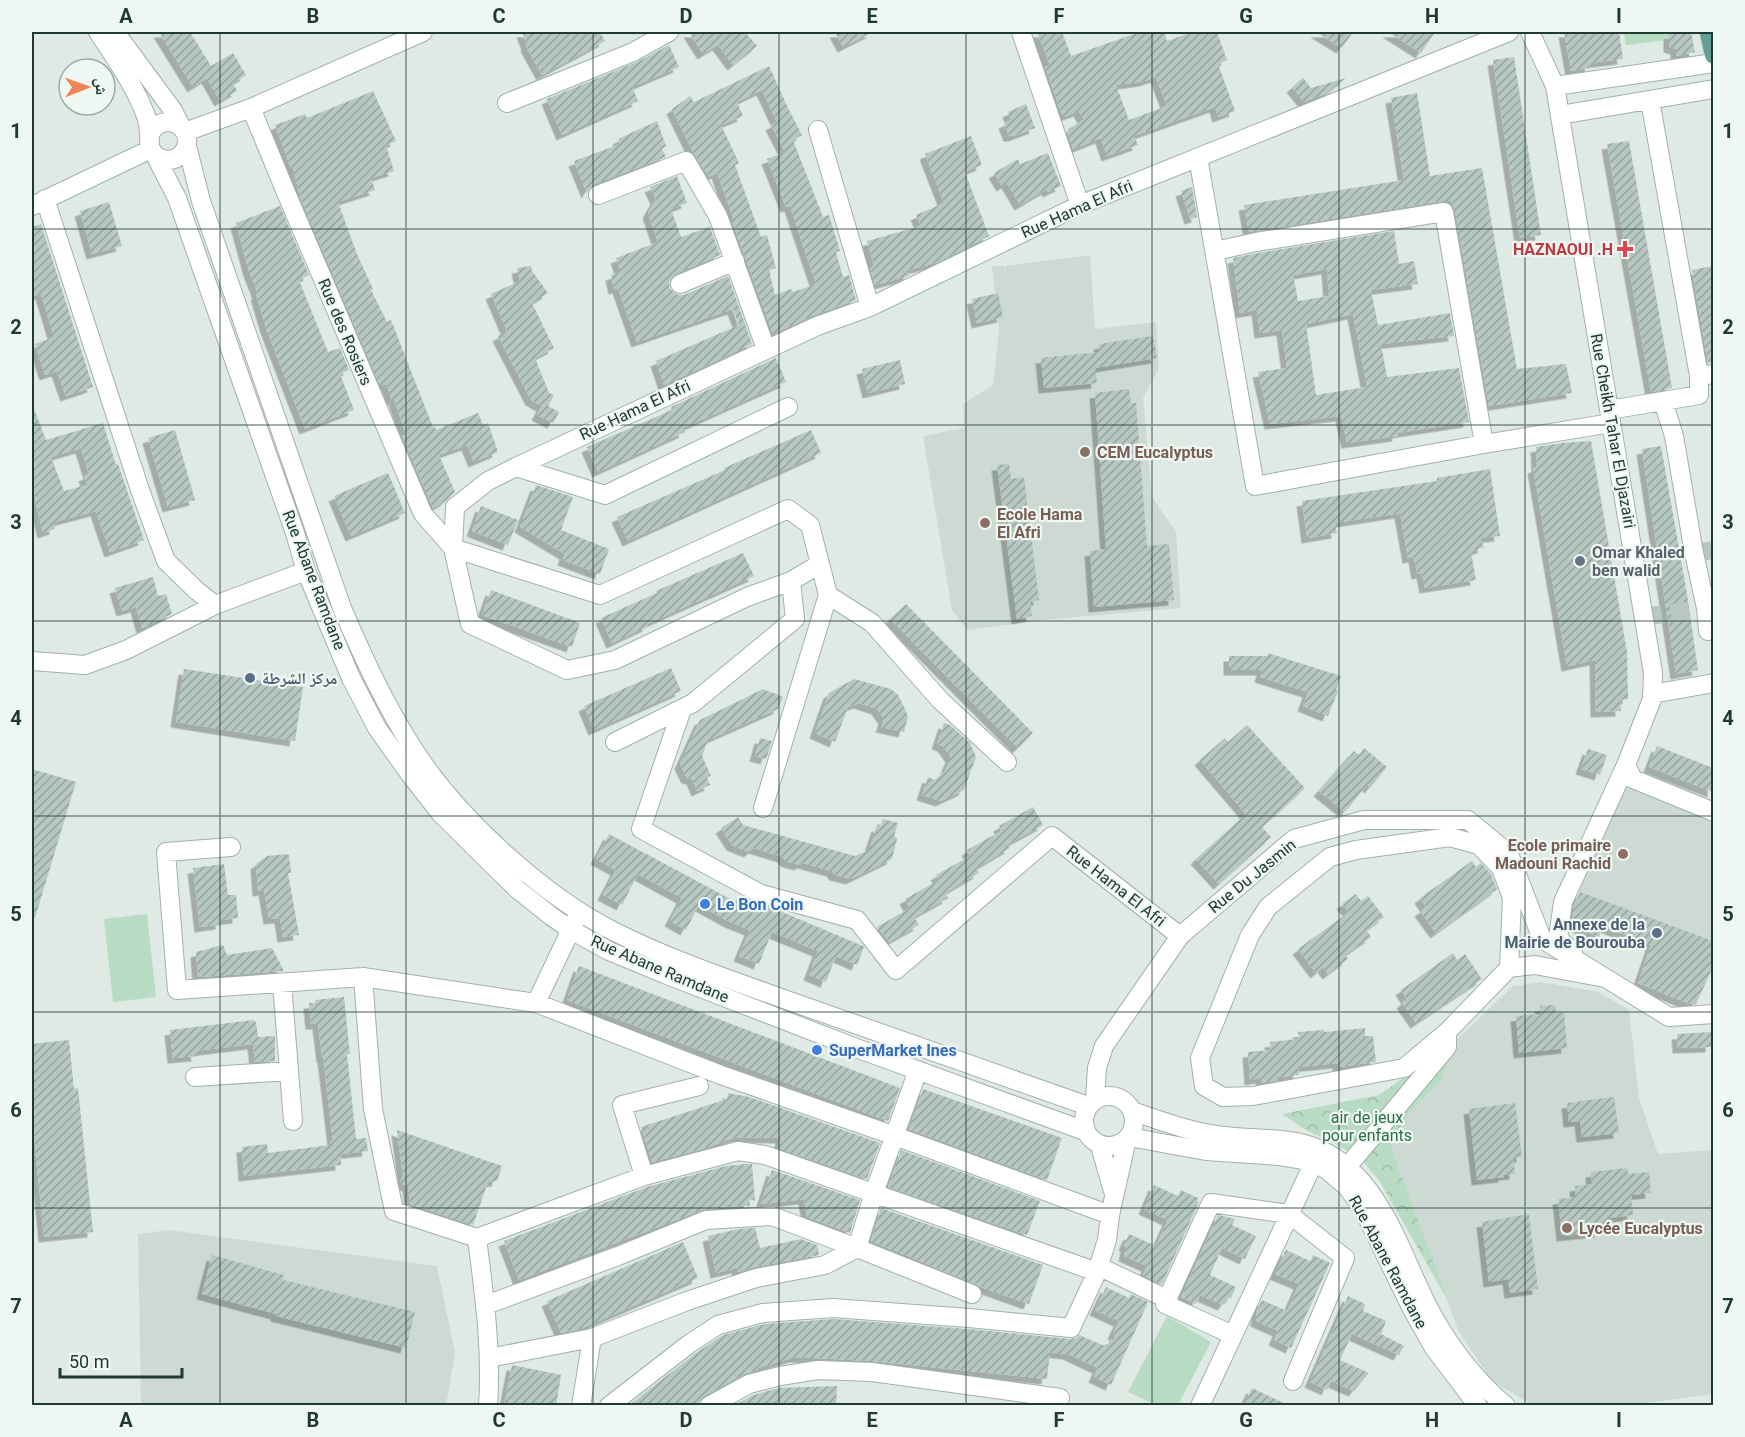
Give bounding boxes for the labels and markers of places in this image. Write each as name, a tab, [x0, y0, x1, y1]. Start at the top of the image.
place label: HAZNAOUI .H	[1513, 240, 1613, 259]
marker: HAZNAOUI .H	[1618, 242, 1632, 256]
place label: CEM Eucalyptus	[1097, 443, 1213, 462]
marker: CEM Eucalyptus	[1078, 445, 1092, 459]
place label: Ecole Hama El Afri	[997, 505, 1083, 542]
marker: Ecole Hama El Afri	[978, 516, 992, 530]
place label: Omar Khaled ben walid	[1592, 543, 1685, 580]
marker: Omar Khaled ben walid	[1573, 554, 1587, 568]
place label: مركز الشرطة	[262, 669, 337, 688]
marker: مركز الشرطة	[243, 671, 257, 685]
place label: Ecole primaire Madouni Rachid	[1495, 836, 1611, 873]
marker: Ecole primaire Madouni Rachid	[1616, 847, 1630, 861]
place label: Le Bon Coin	[717, 895, 803, 914]
marker: Le Bon Coin	[698, 897, 712, 911]
place label: Annexe de la Mairie de Bourouba	[1504, 915, 1645, 952]
marker: Annexe de la Mairie de Bourouba	[1650, 926, 1664, 940]
place label: SuperMarket Ines	[829, 1041, 957, 1060]
marker: SuperMarket Ines	[810, 1043, 824, 1057]
place label: Lycée Eucalyptus	[1579, 1219, 1703, 1238]
marker: Lycée Eucalyptus	[1560, 1221, 1574, 1235]

